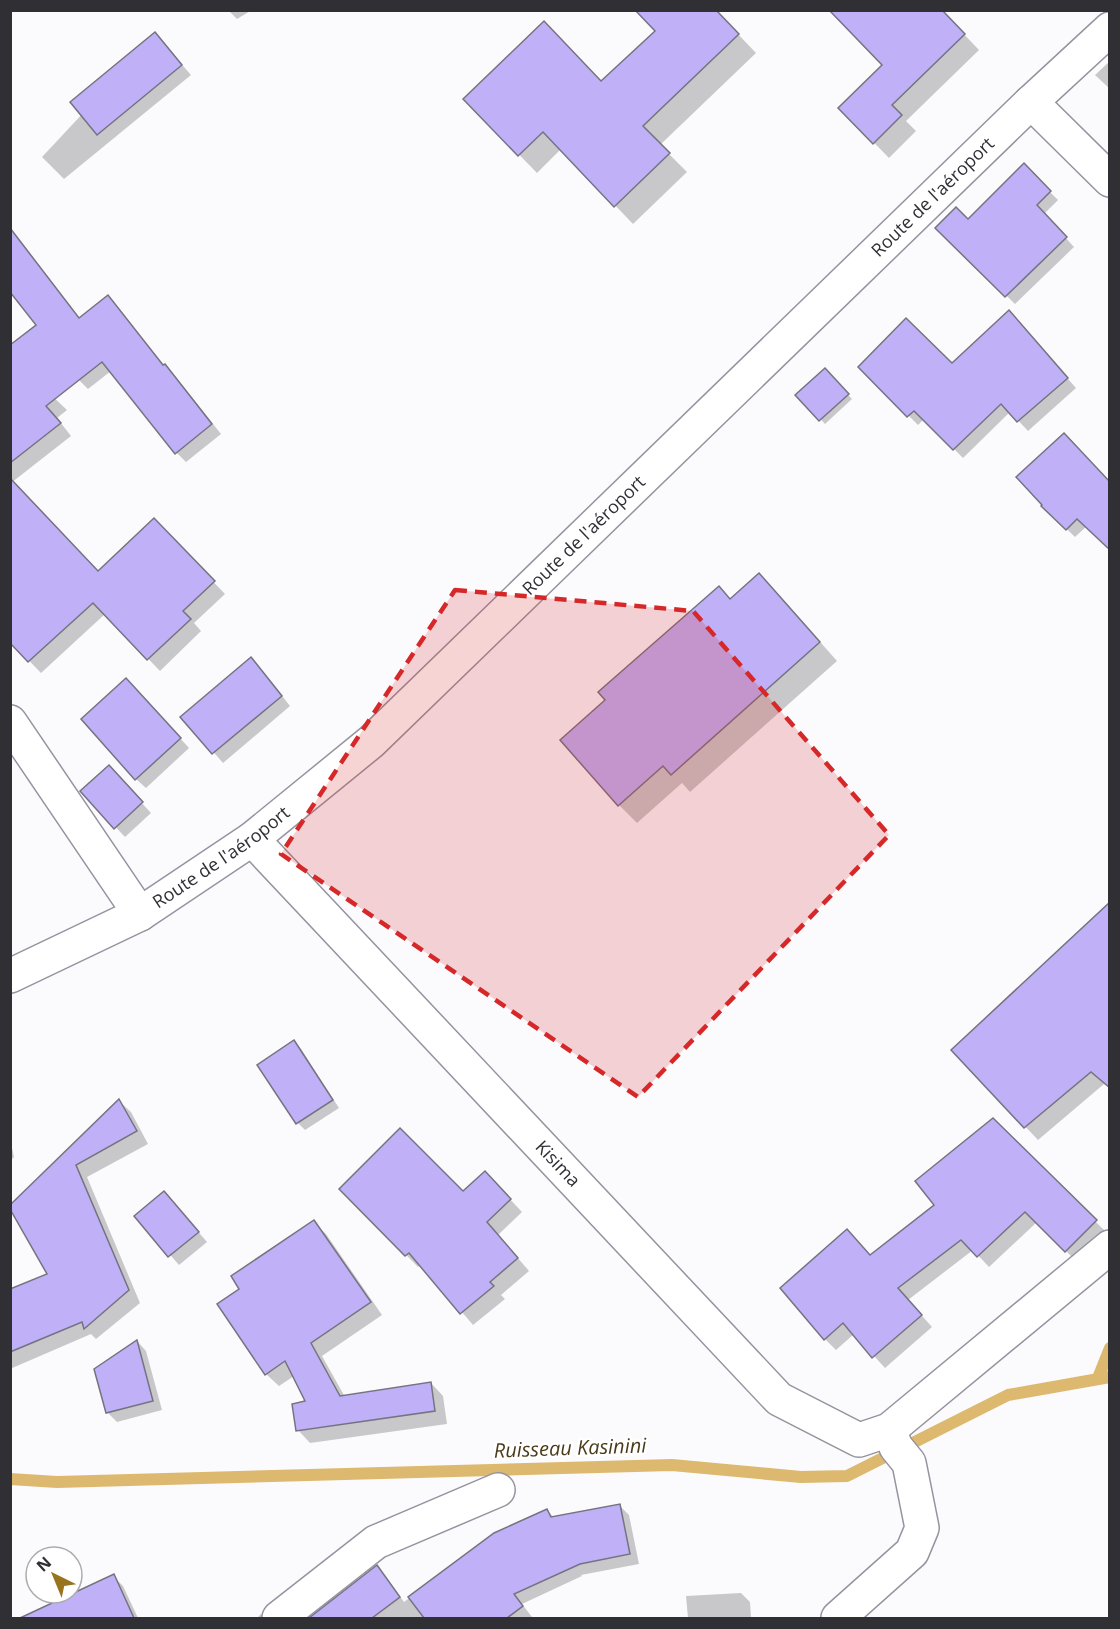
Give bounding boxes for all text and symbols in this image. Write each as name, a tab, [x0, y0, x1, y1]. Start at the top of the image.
street label: Route de l'aéroport	[866, 131, 999, 262]
street label: Route de l'aéroport	[517, 470, 650, 600]
street label: Route de l'aéroport	[148, 800, 294, 913]
street label: Kisima	[531, 1135, 586, 1192]
water label: Ruisseau Kasinini	[493, 1431, 648, 1464]
north arrow	[24, 1545, 84, 1605]
text: N	[32, 1552, 56, 1577]

